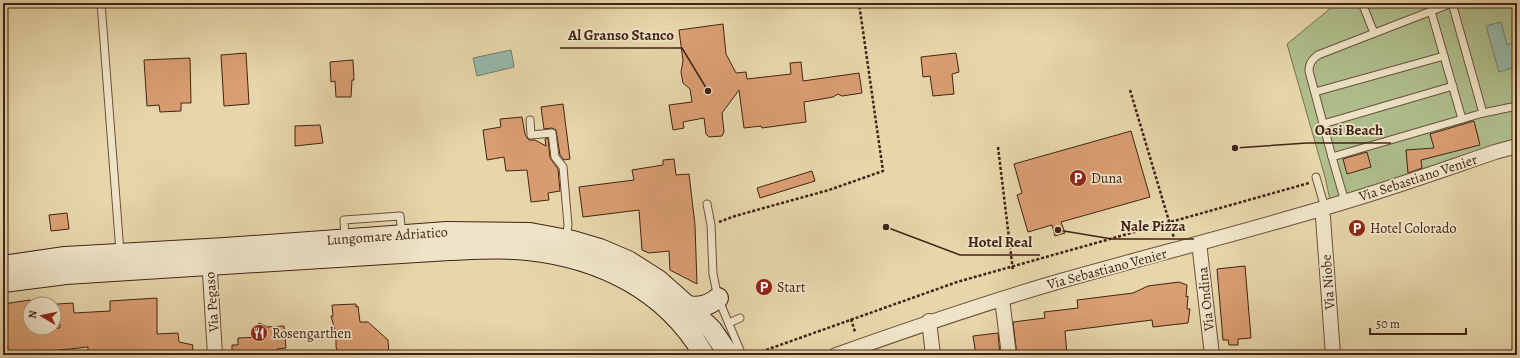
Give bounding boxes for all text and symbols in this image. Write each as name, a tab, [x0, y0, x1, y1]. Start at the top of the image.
callout: Al Granso Stanco	[560, 21, 682, 48]
text: Al Granso Stanco	[567, 25, 674, 45]
callout: Oasi Beach	[1307, 116, 1391, 143]
text: Oasi Beach	[1315, 120, 1383, 140]
street label: Via Sebastiano Venier	[1355, 150, 1480, 206]
parking icon: Duna	[1068, 168, 1088, 188]
place label: Duna	[1091, 169, 1123, 188]
callout: Nale Pizza	[1112, 212, 1194, 239]
text: Nale Pizza	[1120, 216, 1186, 236]
parking icon: Hotel Colorado	[1347, 218, 1367, 238]
place label: Hotel Colorado	[1370, 219, 1456, 238]
street label: Lungomare Adriatico	[326, 222, 448, 250]
callout: Hotel Real	[960, 228, 1040, 255]
text: Hotel Real	[968, 232, 1032, 252]
street label: Via Sebastiano Venier	[1044, 244, 1170, 294]
street label: Via Niobe	[1317, 254, 1339, 311]
street label: Via Ondina	[1193, 266, 1219, 333]
street label: Via Pegaso	[200, 271, 224, 334]
parking icon: Start	[754, 277, 774, 297]
place label: Start	[777, 278, 806, 297]
north arrow	[22, 296, 62, 336]
text: N	[25, 309, 41, 320]
scale bar	[1370, 310, 1466, 336]
text: 50 m	[1376, 316, 1400, 332]
restaurant icon: Rosengarthen	[249, 323, 269, 343]
place label: Rosengarthen	[272, 324, 352, 343]

